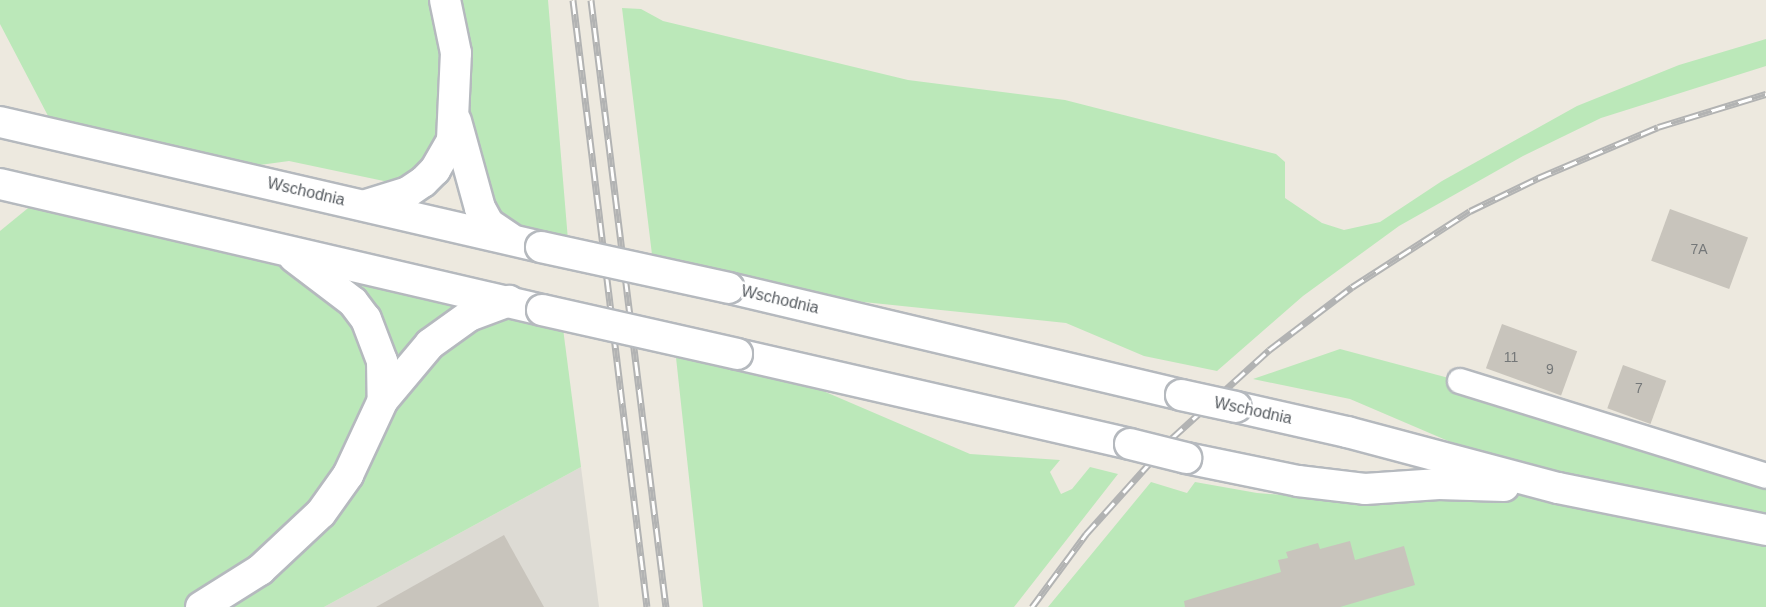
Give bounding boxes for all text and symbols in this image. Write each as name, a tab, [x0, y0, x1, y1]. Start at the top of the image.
street label: Wschodnia	[265, 174, 347, 210]
house number: 7A	[1690, 241, 1708, 257]
street label: Wschodnia	[739, 282, 821, 318]
house number: 11	[1504, 349, 1518, 365]
house number: 9	[1546, 361, 1554, 377]
house number: 7	[1635, 380, 1643, 396]
street label: Wschodnia	[1212, 393, 1294, 429]

